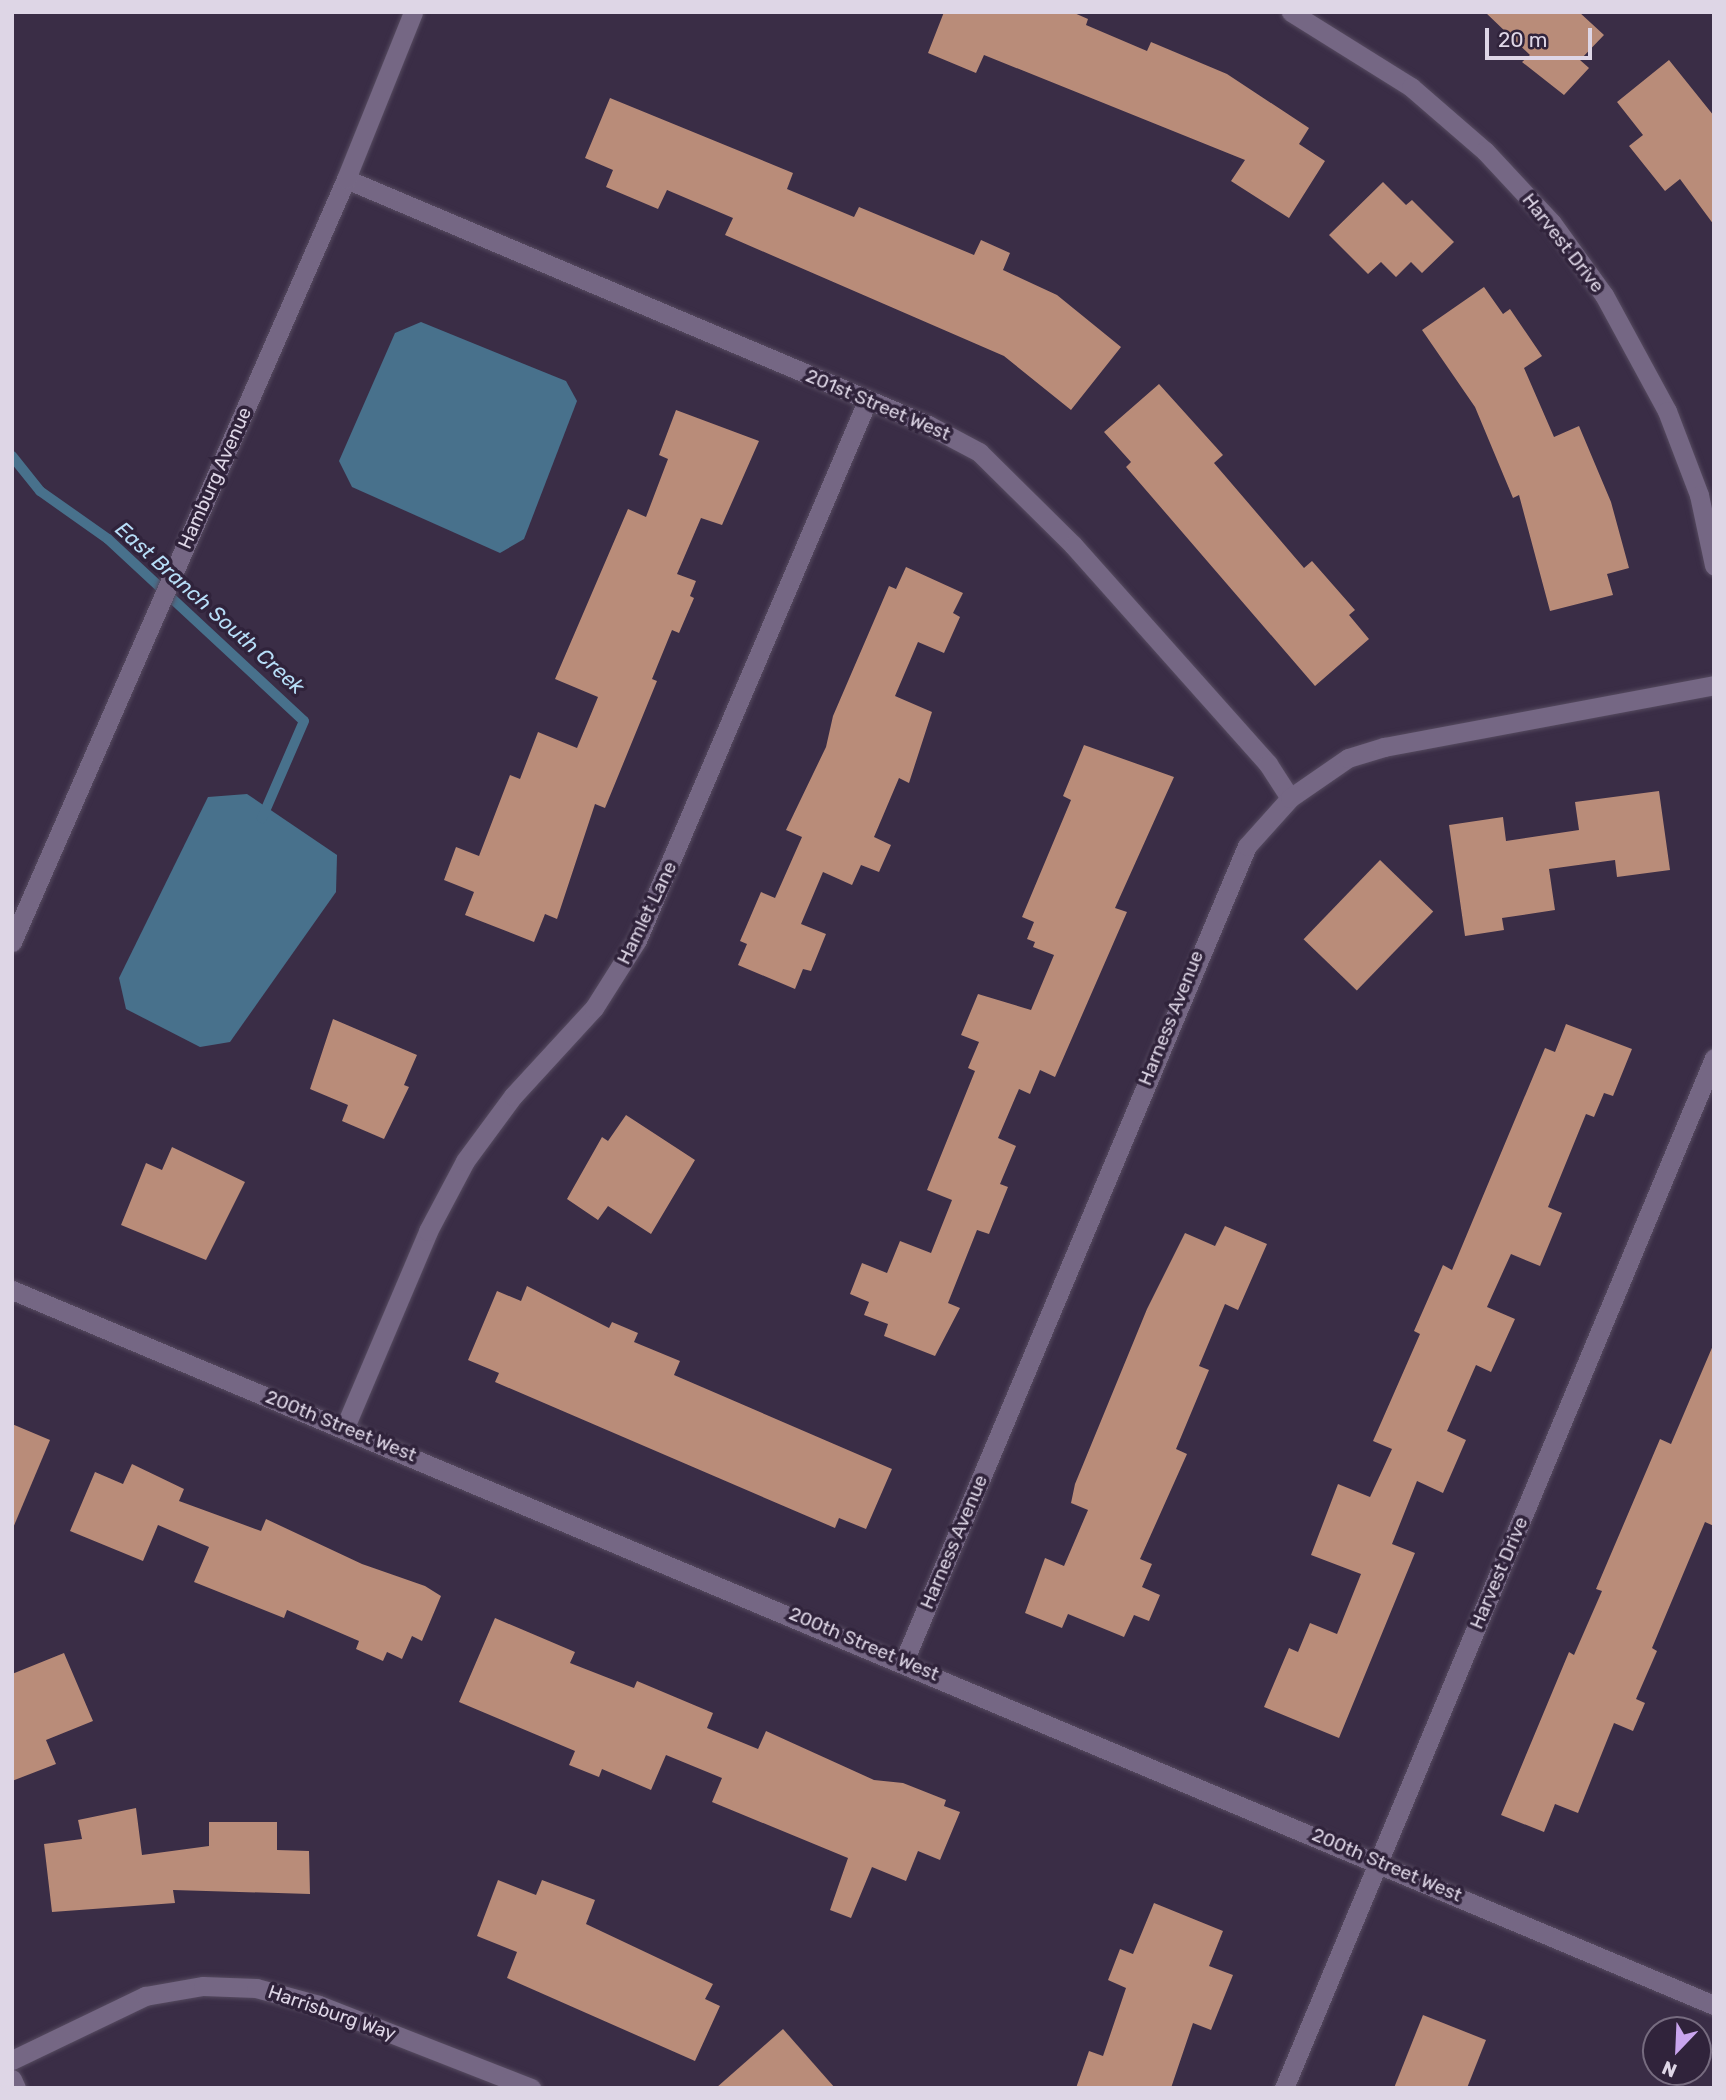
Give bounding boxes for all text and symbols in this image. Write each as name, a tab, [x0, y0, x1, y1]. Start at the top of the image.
scale bar	[1488, 14, 1595, 58]
text: 20 m	[1498, 27, 1547, 52]
street label: Harvest Drive	[1517, 189, 1609, 297]
street label: 201st Street West	[802, 364, 954, 446]
street label: Hamburg Avenue	[173, 403, 257, 553]
water label: East Branch South Creek	[110, 516, 310, 700]
street label: Hamlet Lane	[612, 858, 682, 968]
street label: Harness Avenue	[1133, 947, 1209, 1089]
street label: 200th Street West	[262, 1385, 420, 1467]
street label: Harness Avenue	[915, 1471, 993, 1613]
street label: Harvest Drive	[1465, 1514, 1533, 1632]
street label: 200th Street West	[785, 1602, 943, 1686]
street label: 200th Street West	[1308, 1823, 1466, 1907]
street label: Harrisburg Way	[265, 1980, 399, 2046]
north arrow	[1642, 2016, 1712, 2086]
text: N	[1659, 2056, 1680, 2082]

